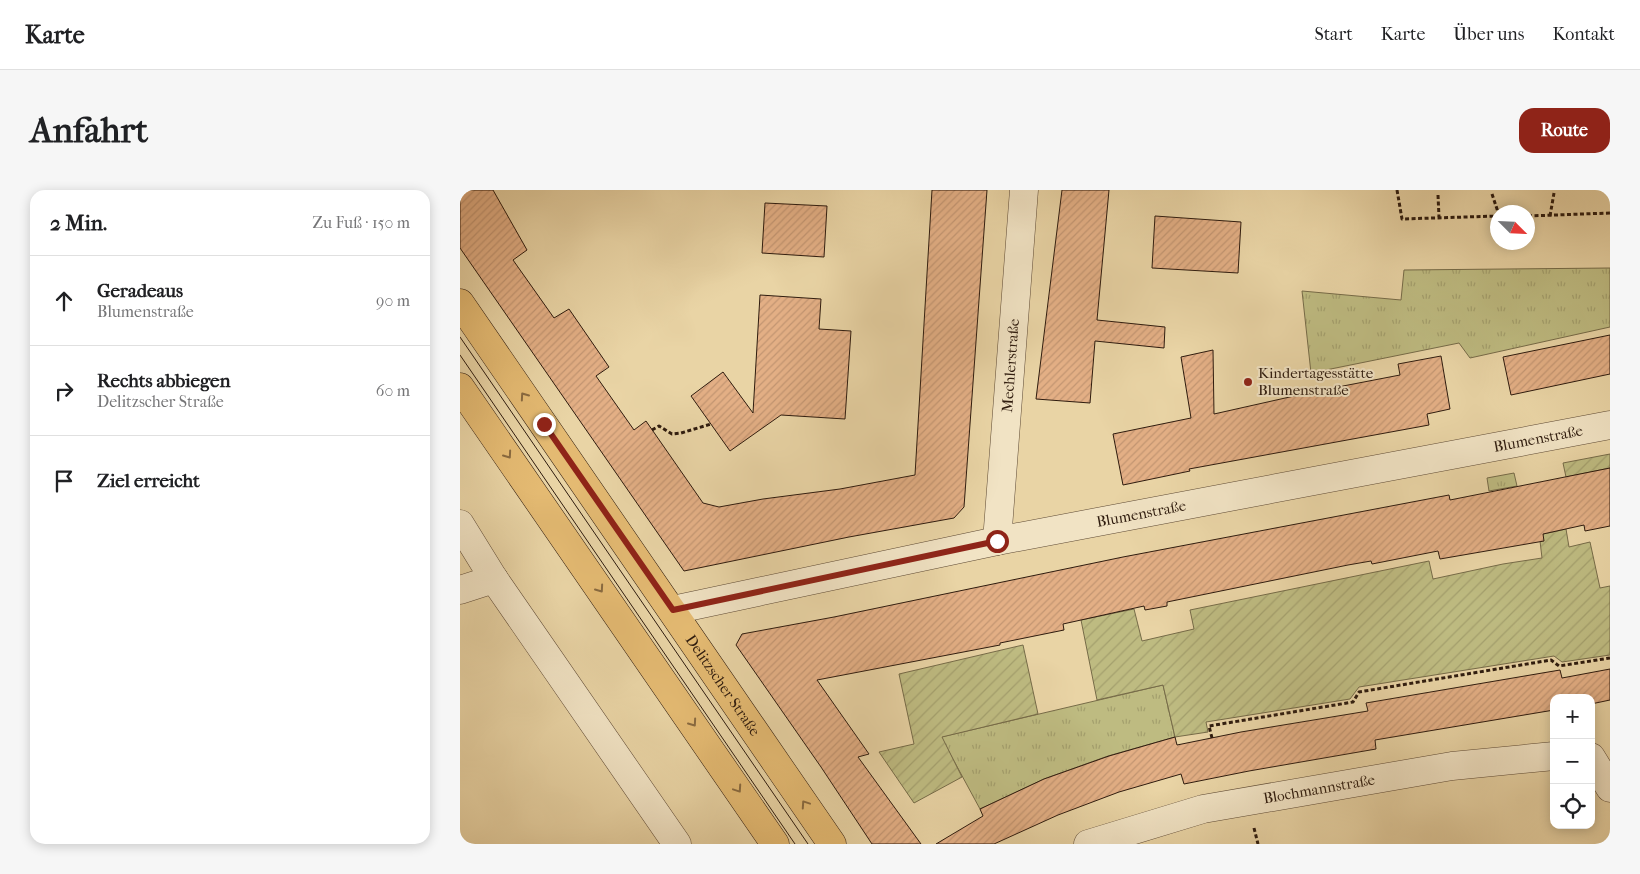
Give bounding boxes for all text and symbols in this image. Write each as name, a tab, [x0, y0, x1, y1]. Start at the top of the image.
text: Karte	[25, 21, 85, 49]
text: Start	[1314, 24, 1353, 45]
text: Karte	[1381, 24, 1425, 45]
text: Über uns	[1453, 24, 1524, 45]
text: Kontakt	[1552, 24, 1615, 45]
button: Route	[1519, 108, 1610, 153]
text: Anfahrt	[30, 110, 148, 151]
north arrow	[1490, 205, 1535, 250]
text: 2 Min.	[50, 211, 107, 235]
text: Zu Fuß · 150 m	[312, 213, 410, 232]
text: Geradeaus	[97, 280, 183, 302]
icon: ahead	[50, 287, 78, 315]
text: 90 m	[376, 291, 410, 310]
text: Blumenstraße	[97, 302, 194, 321]
street label: Mechlerstraße	[998, 318, 1023, 413]
place label: Kindertagesstätte Blumenstraße	[1258, 364, 1374, 399]
text: Rechts abbiegen	[97, 370, 231, 392]
marker: Kindertagesstätte Blumenstraße	[1242, 376, 1254, 388]
icon: right	[50, 377, 78, 405]
text: 60 m	[376, 381, 410, 400]
text: Delitzscher Straße	[97, 392, 224, 411]
one-way arrow	[521, 392, 530, 402]
route end	[533, 413, 556, 436]
street label: Blumenstraße	[1492, 421, 1585, 456]
one-way arrow	[502, 450, 511, 459]
icon: arrive	[50, 467, 78, 495]
text: Ziel erreicht	[97, 470, 200, 492]
street label: Blumenstraße	[1095, 496, 1188, 531]
route start	[986, 530, 1009, 553]
one-way arrow	[594, 583, 603, 593]
street label: Delitzscher Straße	[682, 631, 764, 740]
map controls	[1550, 694, 1595, 829]
button: +	[1550, 694, 1595, 739]
one-way arrow	[687, 717, 696, 727]
button: −	[1550, 739, 1595, 784]
street label: Blochmannstraße	[1262, 770, 1377, 807]
one-way arrow	[732, 783, 741, 792]
button: locate	[1550, 784, 1595, 829]
one-way arrow	[802, 800, 811, 810]

